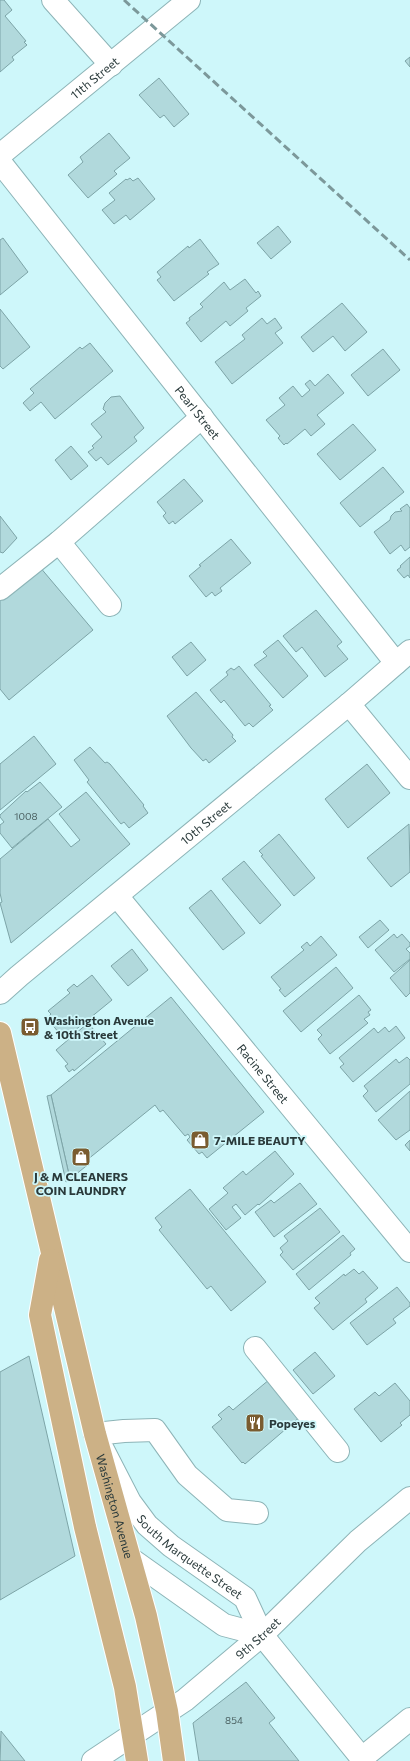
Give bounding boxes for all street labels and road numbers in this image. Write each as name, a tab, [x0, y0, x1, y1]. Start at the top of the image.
street label: 11th Street	[67, 54, 121, 102]
street label: Pearl Street	[172, 383, 223, 442]
street label: 10th Street	[177, 798, 233, 847]
street label: Racine Street	[235, 1041, 292, 1106]
street label: Washington Avenue	[94, 1452, 137, 1560]
street label: South Marquette Street	[134, 1512, 246, 1601]
street label: 9th Street	[232, 1614, 283, 1662]

